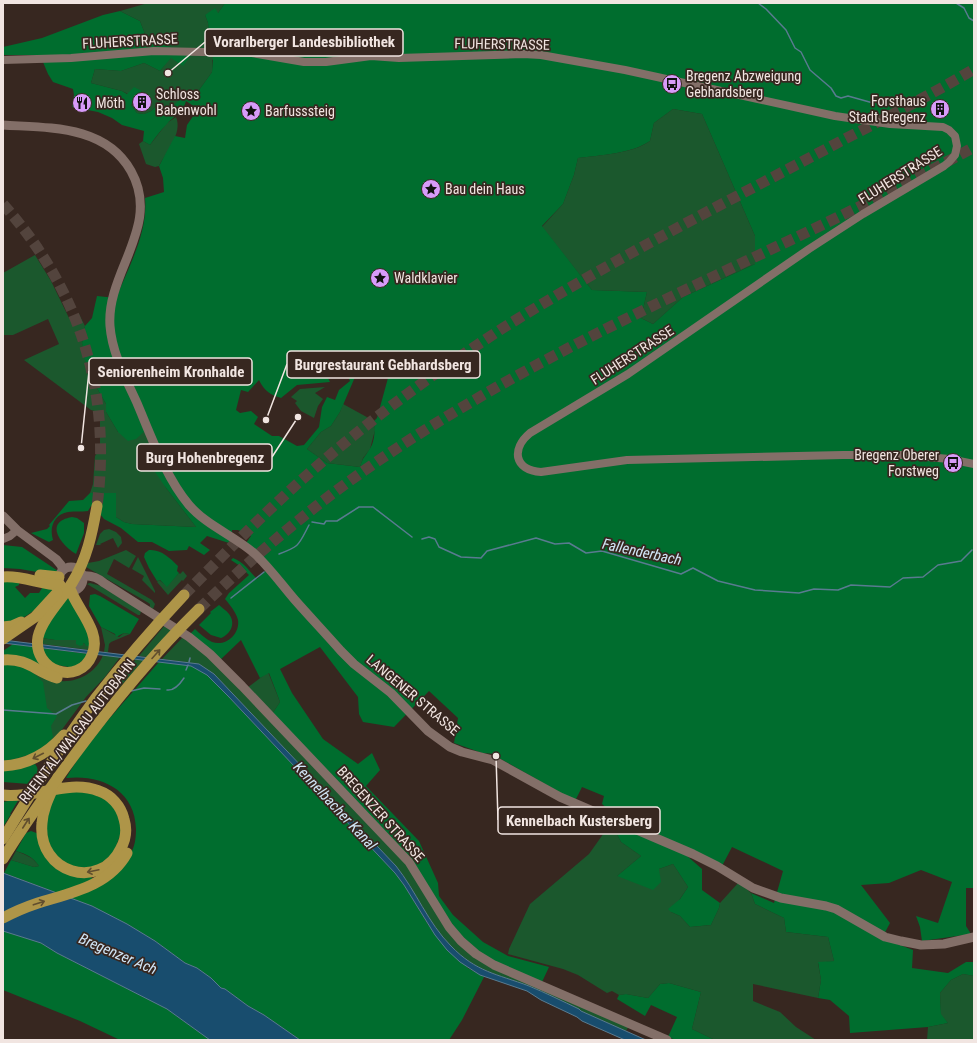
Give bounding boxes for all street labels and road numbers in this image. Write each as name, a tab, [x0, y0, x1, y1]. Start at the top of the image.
street label: FLUHERSTRASSE	[82, 31, 178, 51]
street label: FLUHERSTRASSE	[454, 35, 550, 53]
street label: FLUHERSTRASSE	[855, 143, 945, 207]
street label: FLUHERSTRASSE	[588, 322, 676, 388]
street label: LANGENER STRASSE	[363, 651, 463, 739]
street label: RHEINTAL/WALGAU AUTOBAHN	[16, 656, 138, 806]
street label: BREGENZER STRASSE	[334, 763, 428, 865]

